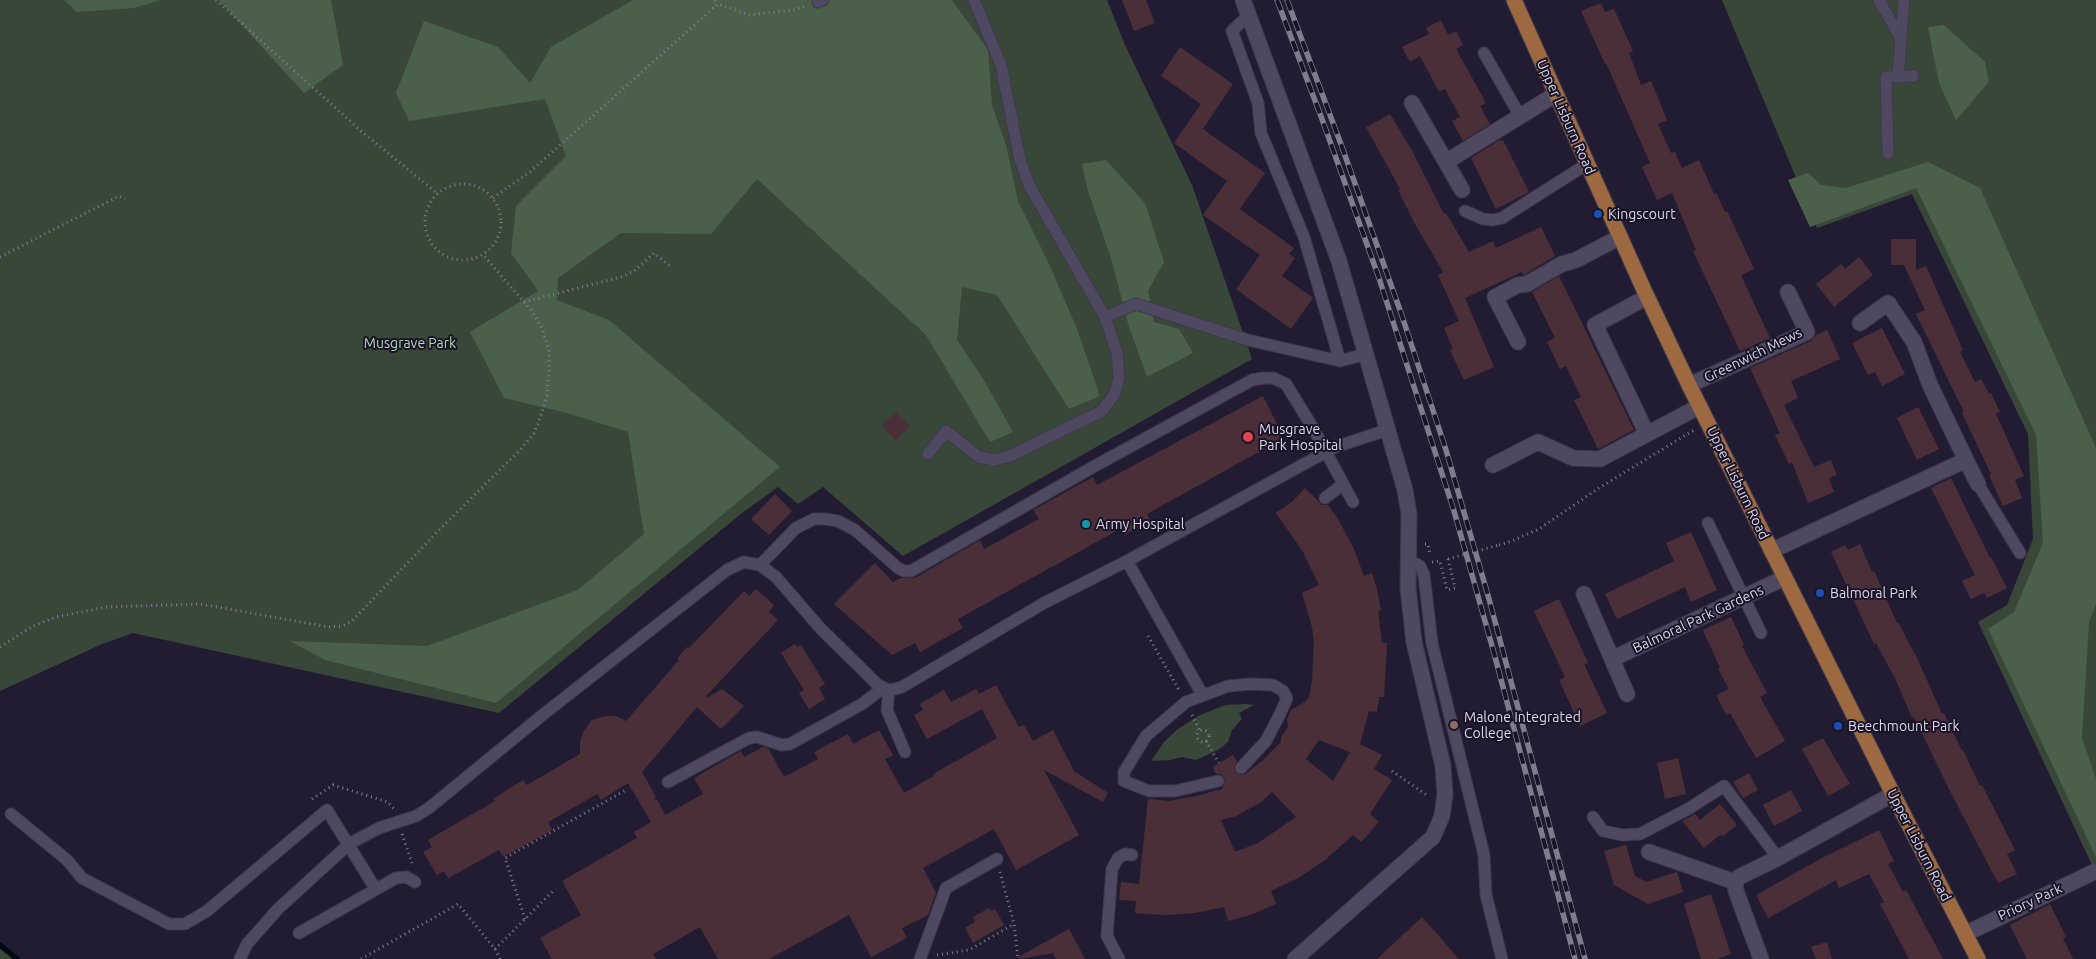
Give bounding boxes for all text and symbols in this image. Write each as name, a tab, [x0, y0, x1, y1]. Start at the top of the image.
street label: Upper Lisburn Road	[1533, 57, 1599, 177]
place label: Kingscourt	[1608, 206, 1676, 222]
marker: Kingscourt	[1592, 208, 1604, 220]
street label: Greenwich Mews	[1701, 324, 1805, 386]
park label: Musgrave Park	[364, 335, 456, 351]
place label: Musgrave Park Hospital	[1259, 421, 1342, 454]
street label: Upper Lisburn Road	[1703, 424, 1773, 542]
marker: Musgrave Park Hospital	[1241, 430, 1255, 444]
place label: Army Hospital	[1096, 516, 1184, 532]
marker: Army Hospital	[1080, 518, 1092, 530]
street label: Balmoral Park Gardens	[1630, 581, 1766, 657]
place label: Balmoral Park	[1830, 585, 1917, 601]
marker: Balmoral Park	[1814, 587, 1826, 599]
place label: Malone Integrated College	[1464, 709, 1581, 742]
place label: Beechmount Park	[1848, 718, 1960, 734]
marker: Malone Integrated College	[1448, 719, 1460, 731]
marker: Beechmount Park	[1832, 720, 1844, 732]
street label: Upper Lisburn Road	[1883, 786, 1955, 904]
street label: Priory Park	[1995, 880, 2065, 924]

